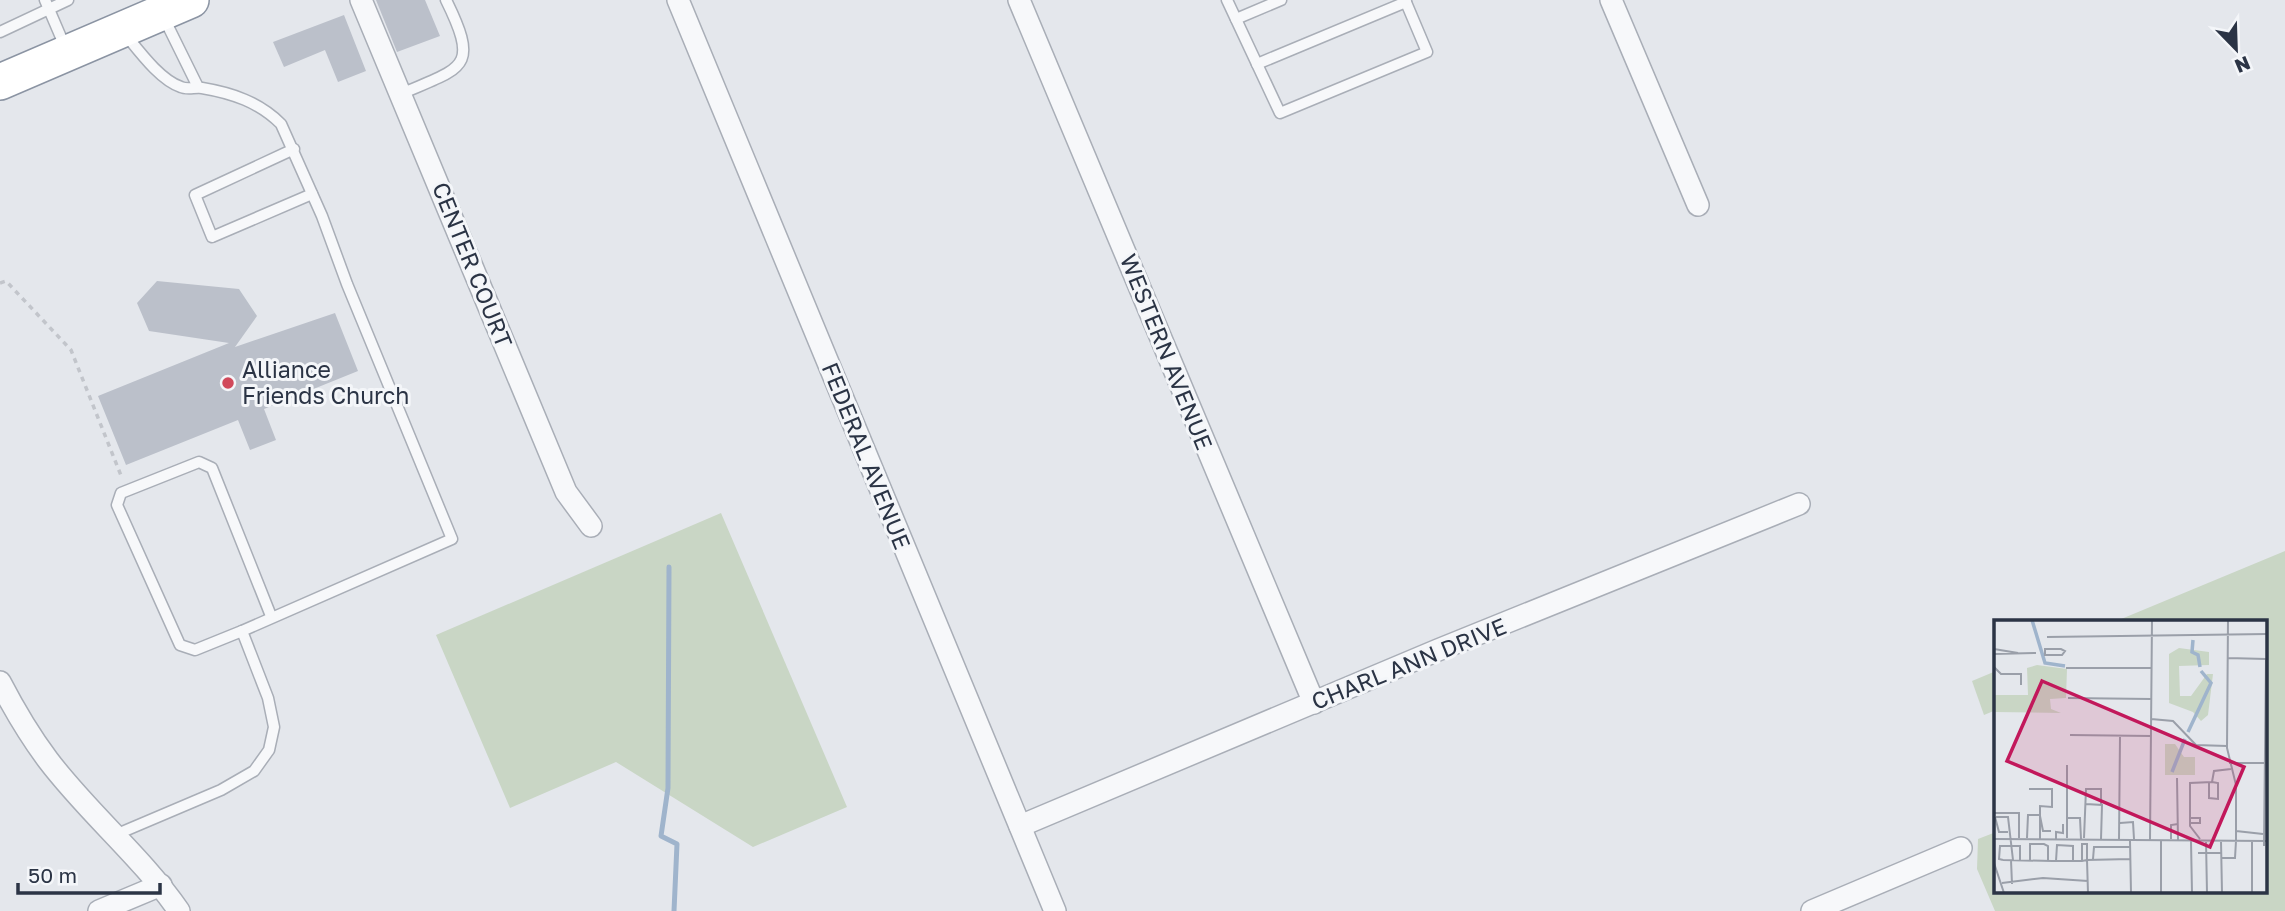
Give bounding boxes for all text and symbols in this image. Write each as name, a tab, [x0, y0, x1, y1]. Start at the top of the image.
north arrow	[2201, 14, 2271, 84]
text: N	[2232, 52, 2254, 79]
street label: CENTER COURT	[427, 178, 519, 351]
street label: WESTERN AVENUE	[1115, 250, 1219, 454]
place label: Alliance Friends Church	[242, 355, 410, 409]
street label: FEDERAL AVENUE	[817, 358, 917, 553]
marker: Alliance Friends Church	[220, 375, 236, 391]
street label: CHARL ANN DRIVE	[1307, 611, 1510, 715]
inset map	[1994, 620, 2268, 894]
scale bar	[18, 852, 159, 896]
text: 50 m	[28, 862, 77, 888]

